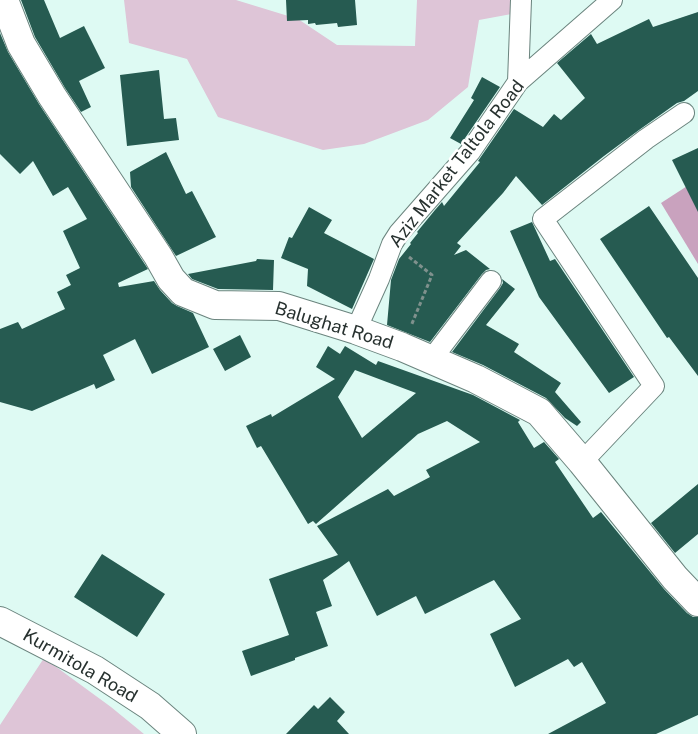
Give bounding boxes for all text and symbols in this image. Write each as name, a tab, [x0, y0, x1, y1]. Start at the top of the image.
street label: Aziz Market Taltola Road	[385, 76, 529, 252]
street label: Balughat Road	[272, 298, 396, 354]
street label: Kurmitola Road	[19, 624, 141, 708]

